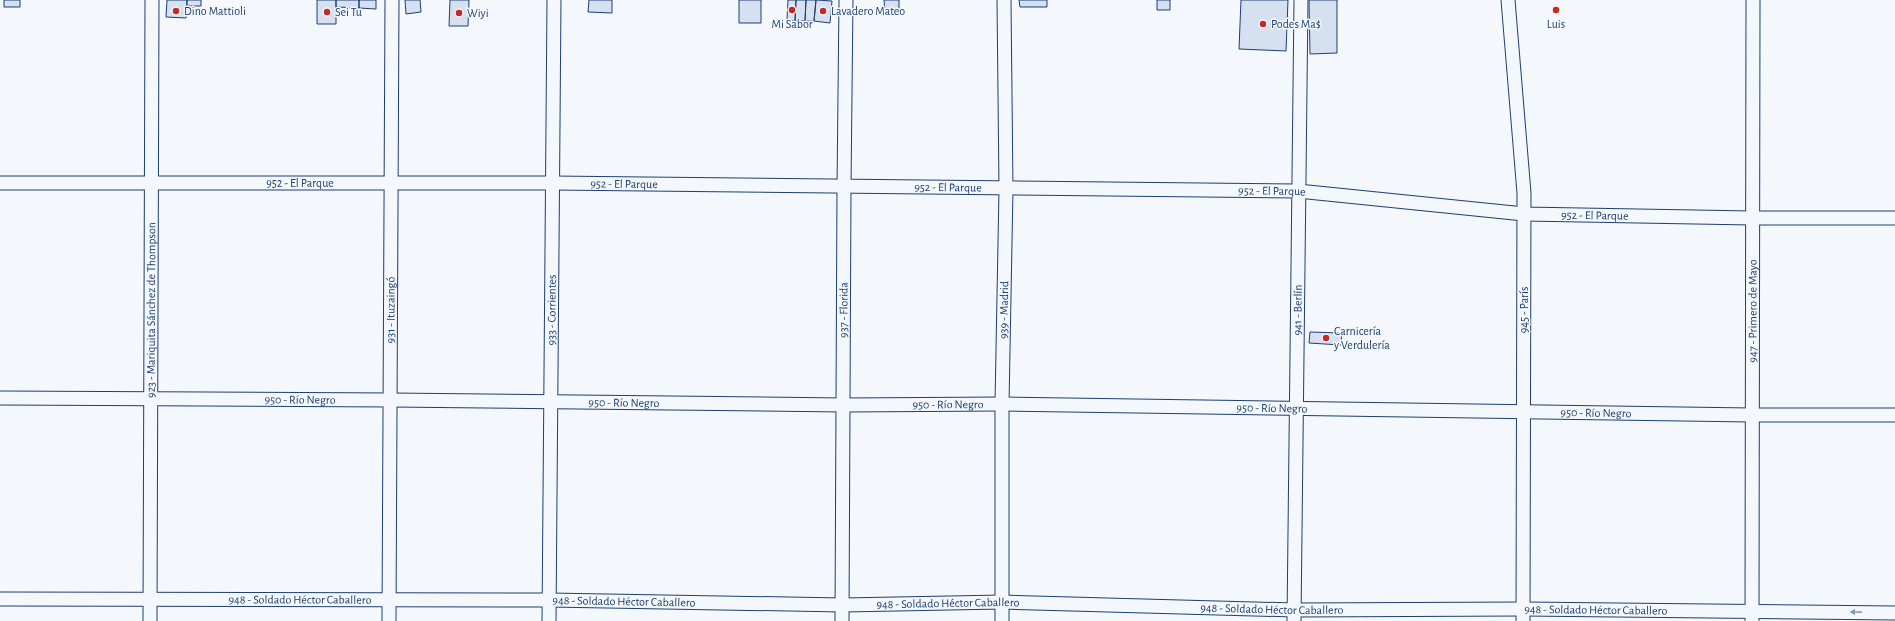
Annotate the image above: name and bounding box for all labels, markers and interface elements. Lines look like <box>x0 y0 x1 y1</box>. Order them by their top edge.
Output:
place label: Dino Mattioli <box>184 5 246 17</box>
marker: Mi Sabor <box>787 5 797 15</box>
place label: Lavadero Mateo <box>831 5 905 17</box>
marker: Luis <box>1551 5 1561 15</box>
marker: Dino Mattioli <box>171 6 181 16</box>
place label: Sei Tu <box>335 6 362 18</box>
marker: Lavadero Mateo <box>818 6 828 16</box>
marker: Sei Tu <box>322 7 332 17</box>
place label: Wiyi <box>467 7 489 20</box>
marker: Wiyi <box>454 8 464 18</box>
place label: Mi Sabor <box>771 18 813 30</box>
place label: Podes Ma$ <box>1271 18 1321 30</box>
place label: Luis <box>1547 18 1565 30</box>
marker: Podes Ma$ <box>1258 19 1268 29</box>
street label: 952 - El Parque <box>266 177 334 189</box>
street label: 952 - El Parque <box>590 177 658 190</box>
street label: 952 - El Parque <box>914 181 982 194</box>
street label: 952 - El Parque <box>1238 184 1306 198</box>
street label: 952 - El Parque <box>1561 209 1629 222</box>
street label: 923 - Mariquita Sánchez de Thompson <box>145 222 157 398</box>
street label: 947 - Primero de Mayo <box>1746 259 1760 363</box>
street label: 933 - Corrientes <box>545 274 558 346</box>
street label: 931 - Ituzaingó <box>384 276 397 343</box>
street label: 939 - Madrid <box>997 281 1010 339</box>
street label: 937 - Florida <box>837 282 850 338</box>
street label: 941 - Berlín <box>1291 284 1304 336</box>
street label: 945 - París <box>1518 287 1530 333</box>
place label: Carnicería y Verdulería <box>1333 325 1390 352</box>
marker: Carnicería y Verdulería <box>1321 333 1331 343</box>
street label: 950 - Río Negro <box>264 393 336 406</box>
street label: 950 - Río Negro <box>588 396 660 409</box>
street label: 950 - Río Negro <box>912 398 984 411</box>
street label: 950 - Río Negro <box>1236 401 1308 414</box>
street label: 950 - Río Negro <box>1560 406 1632 419</box>
street label: 948 - Soldado Héctor Caballero <box>228 593 372 606</box>
street label: 948 - Soldado Héctor Caballero <box>552 594 696 608</box>
street label: 948 - Soldado Héctor Caballero <box>876 596 1020 610</box>
street label: 948 - Soldado Héctor Caballero <box>1200 601 1344 616</box>
street label: 948 - Soldado Héctor Caballero <box>1524 603 1668 617</box>
one-way arrow <box>1849 609 1862 615</box>

